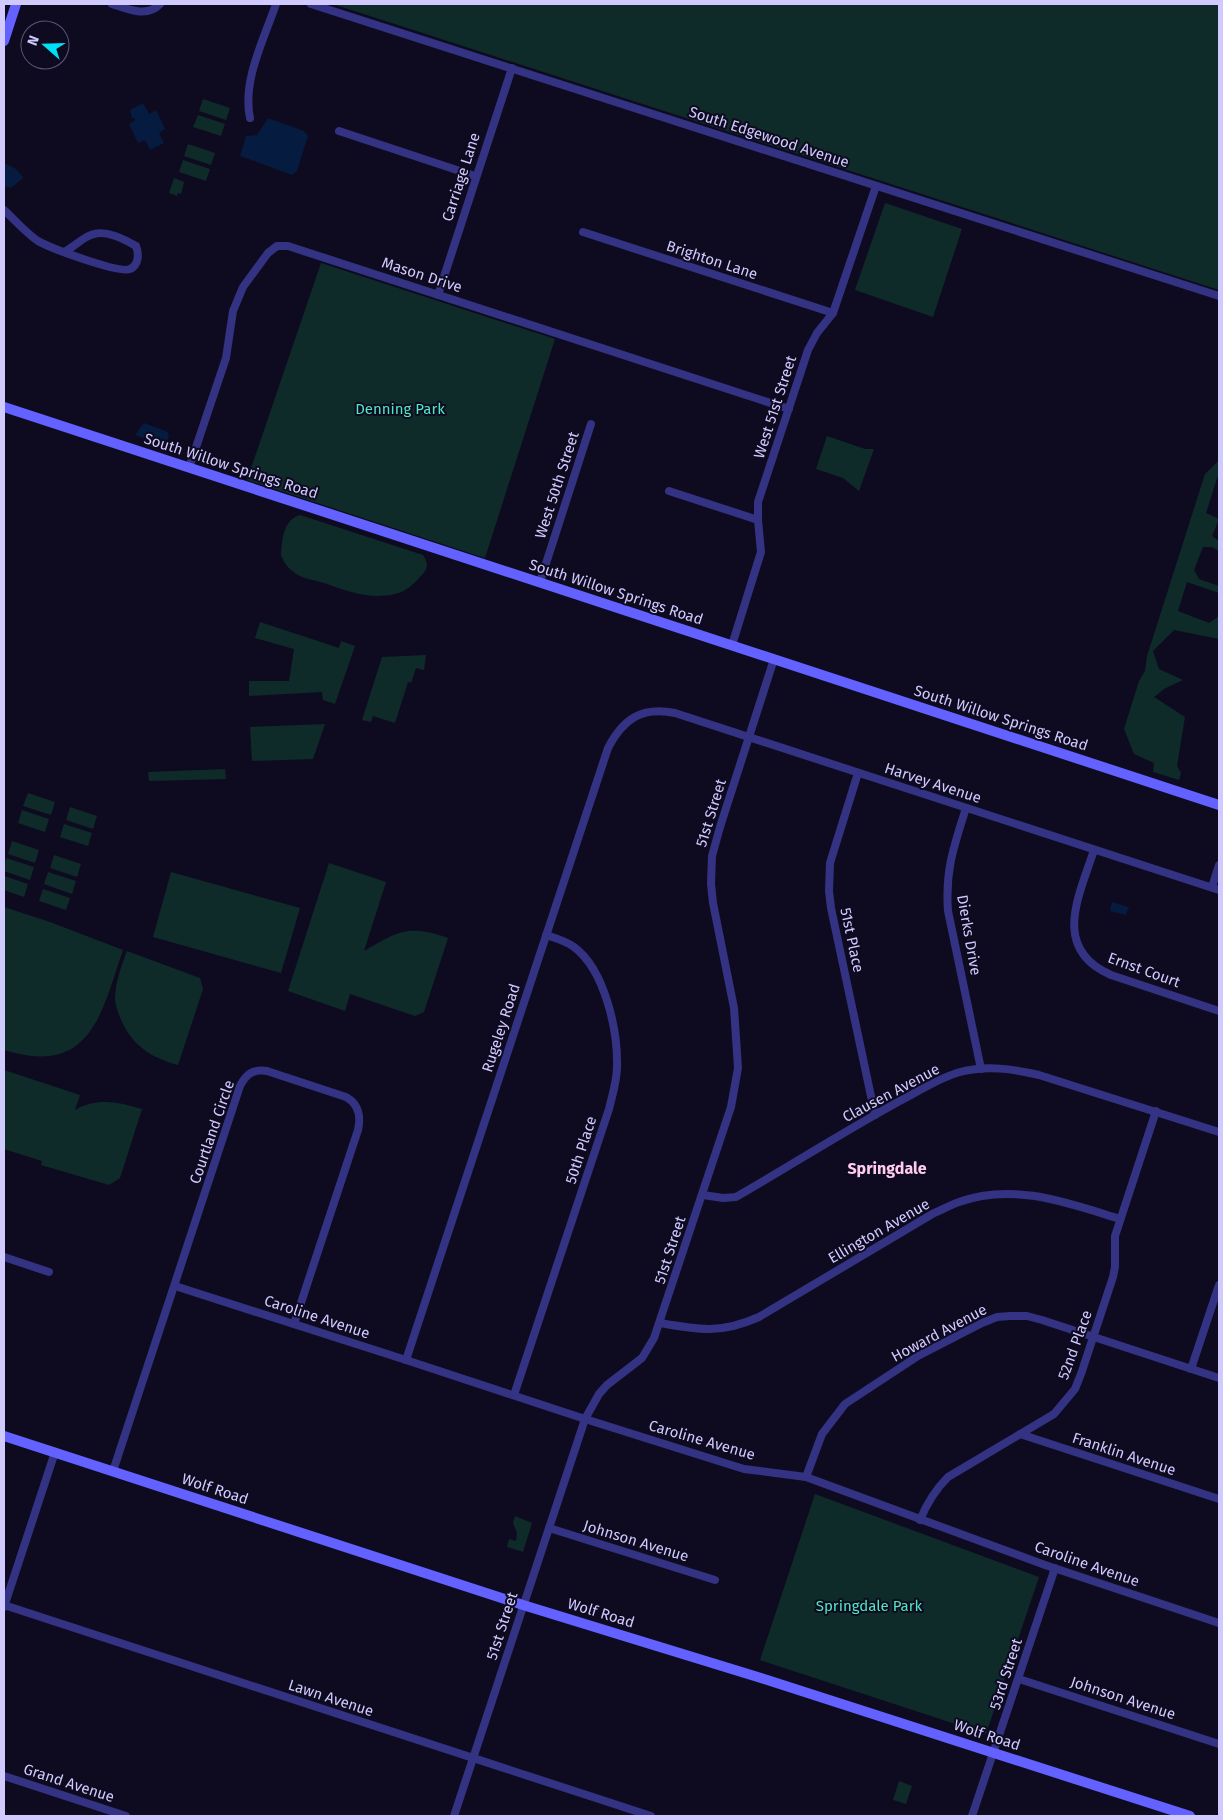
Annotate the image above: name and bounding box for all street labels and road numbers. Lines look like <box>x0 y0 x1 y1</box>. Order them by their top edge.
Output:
street label: South Edgewood Avenue <box>687 103 851 171</box>
street label: Carriage Lane <box>438 130 484 224</box>
street label: Brighton Lane <box>664 237 760 283</box>
street label: Mason Drive <box>380 254 464 296</box>
street label: West 51st Street <box>750 353 800 461</box>
street label: South Willow Springs Road <box>142 429 320 503</box>
street label: West 50th Street <box>531 429 583 541</box>
street label: South Willow Springs Road <box>527 555 705 629</box>
street label: South Willow Springs Road <box>912 681 1090 755</box>
street label: Harvey Avenue <box>882 759 984 807</box>
street label: 51st Street <box>692 776 730 849</box>
street label: Dierks Drive <box>953 893 985 977</box>
street label: 51st Place <box>836 906 868 974</box>
street label: Ernst Court <box>1105 949 1183 992</box>
street label: Rugeley Road <box>478 982 524 1074</box>
street label: Clausen Avenue <box>839 1060 943 1126</box>
street label: Courtland Circle <box>186 1078 238 1186</box>
street label: 50th Place <box>562 1114 600 1186</box>
street label: Ellington Avenue <box>825 1195 933 1267</box>
street label: 51st Street <box>651 1213 690 1286</box>
street label: Caroline Avenue <box>262 1291 372 1343</box>
street label: Howard Avenue <box>888 1300 990 1366</box>
street label: 52nd Place <box>1054 1308 1096 1382</box>
street label: Caroline Avenue <box>647 1416 757 1464</box>
street label: Franklin Avenue <box>1070 1429 1178 1479</box>
street label: Wolf Road <box>179 1470 251 1508</box>
street label: Johnson Avenue <box>581 1516 691 1566</box>
street label: Caroline Avenue <box>1032 1538 1142 1590</box>
street label: 51st Street <box>483 1589 522 1662</box>
street label: Wolf Road <box>565 1594 637 1632</box>
street label: 53rd Street <box>986 1636 1026 1712</box>
street label: Johnson Avenue <box>1068 1673 1178 1723</box>
street label: Lawn Avenue <box>286 1676 376 1720</box>
street label: Wolf Road <box>951 1716 1023 1754</box>
street label: Grand Avenue <box>21 1760 117 1806</box>

